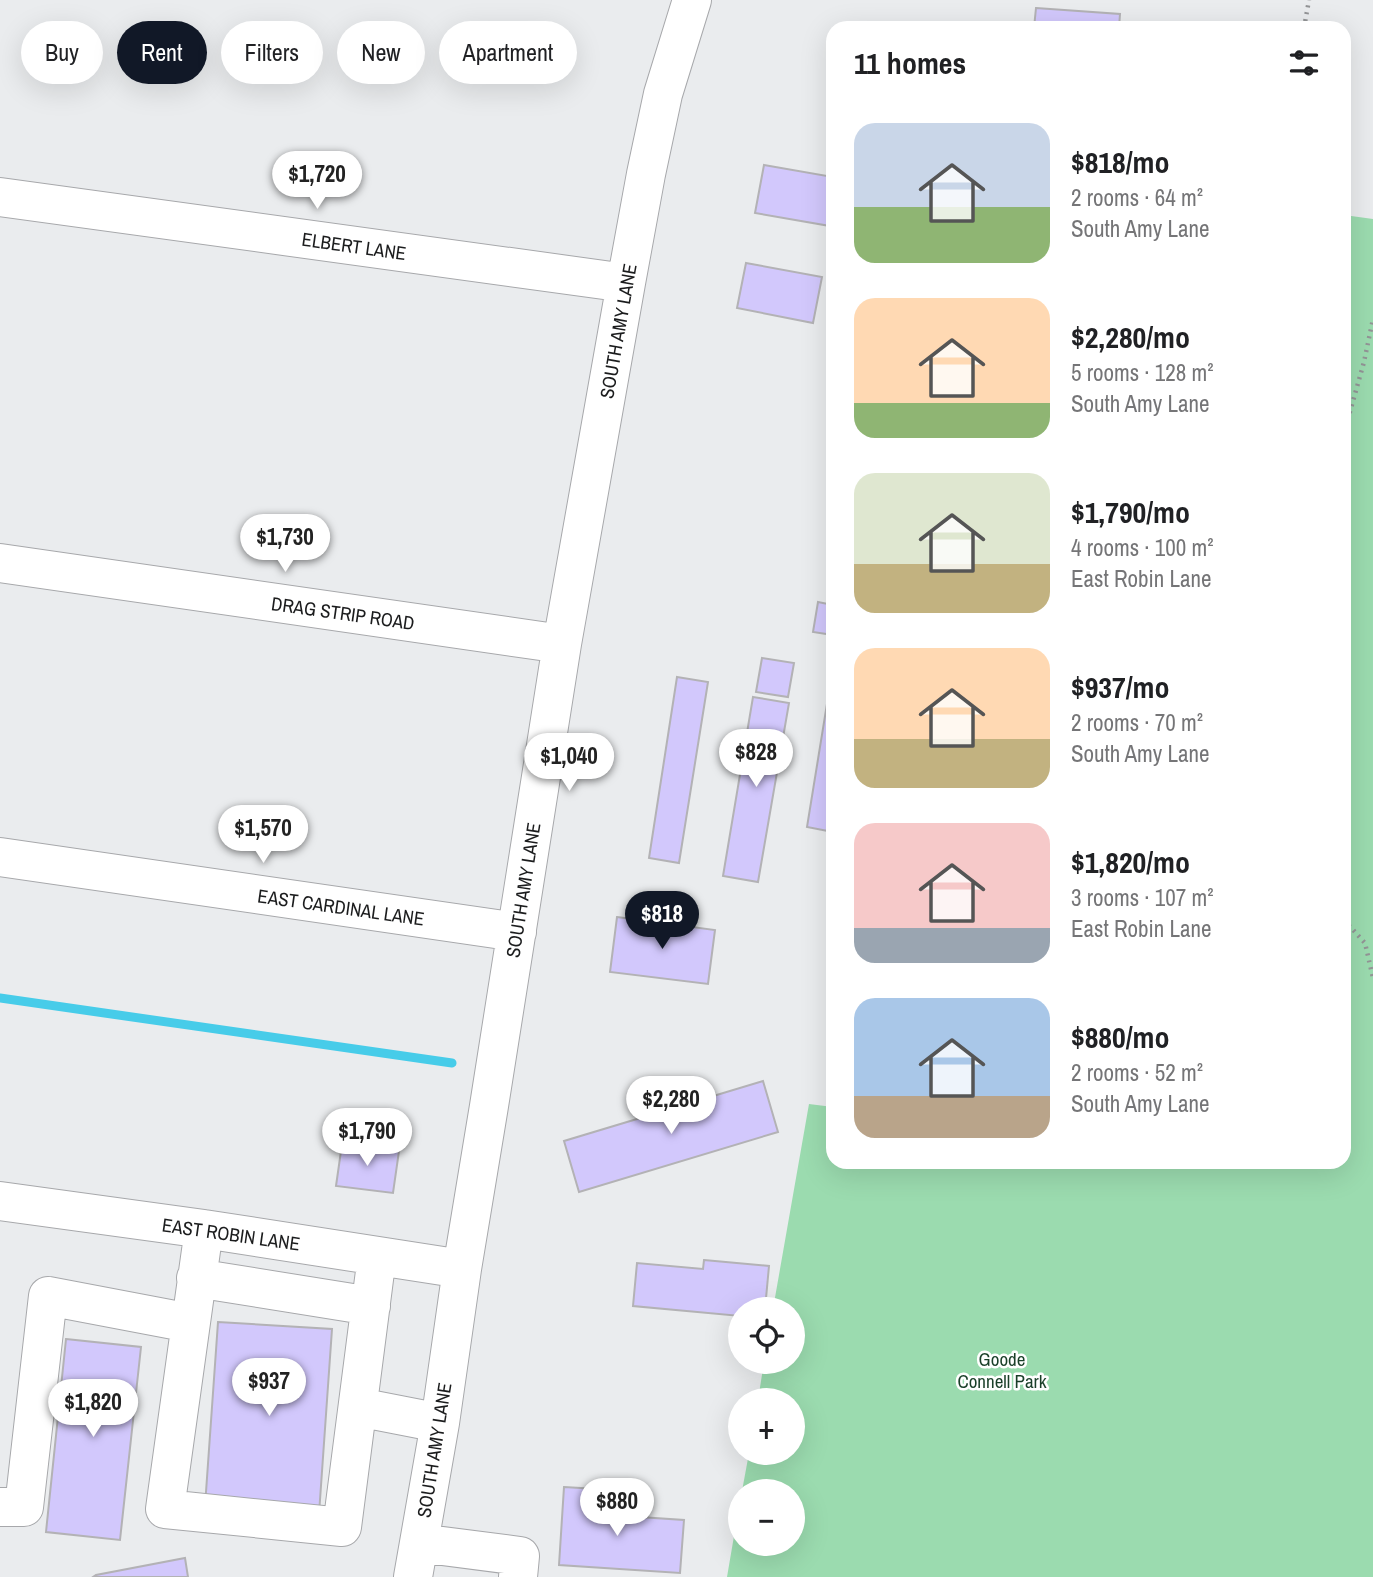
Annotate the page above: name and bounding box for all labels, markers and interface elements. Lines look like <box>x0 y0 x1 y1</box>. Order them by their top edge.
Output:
chip: Buy <box>21 21 103 84</box>
chip: Rent <box>117 21 207 84</box>
chip: Filters <box>221 21 323 84</box>
chip: New <box>337 21 425 84</box>
chip: Apartment <box>439 21 577 84</box>
text: 11 homes <box>854 43 966 83</box>
icon: filters <box>1285 44 1323 82</box>
text: $818/mo <box>1071 142 1169 182</box>
icon: home <box>910 151 994 235</box>
pin: $1,720 <box>260 152 374 211</box>
text: $1,720 <box>288 158 346 189</box>
text: 2 rooms · 64 m² <box>1071 182 1203 213</box>
text: South Amy Lane <box>1071 213 1209 244</box>
street label: ELBERT LANE <box>300 226 408 266</box>
street label: SOUTH AMY LANE <box>593 262 643 400</box>
text: $2,280/mo <box>1071 317 1190 357</box>
icon: home <box>910 326 994 410</box>
text: 5 rooms · 128 m² <box>1071 357 1214 388</box>
text: South Amy Lane <box>1071 388 1209 419</box>
text: $1,790/mo <box>1071 492 1190 532</box>
icon: home <box>910 501 994 585</box>
pin: $1,730 <box>228 514 342 574</box>
text: $1,730 <box>256 521 314 552</box>
text: 4 rooms · 100 m² <box>1071 532 1214 563</box>
text: East Robin Lane <box>1071 563 1212 594</box>
street label: DRAG STRIP ROAD <box>270 590 416 636</box>
text: $937/mo <box>1071 667 1169 707</box>
icon: home <box>910 676 994 760</box>
text: 2 rooms · 70 m² <box>1071 707 1203 738</box>
pin: $828 <box>715 730 797 789</box>
pin: $1,040 <box>512 734 626 793</box>
text: $828 <box>735 736 777 767</box>
text: South Amy Lane <box>1071 738 1209 769</box>
text: $1,040 <box>540 740 598 771</box>
pin: $1,570 <box>206 806 320 865</box>
text: $1,570 <box>234 812 292 843</box>
street label: SOUTH AMY LANE <box>499 821 547 959</box>
text: $1,820/mo <box>1071 842 1190 882</box>
icon: home <box>910 851 994 935</box>
street label: EAST CARDINAL LANE <box>256 882 426 932</box>
text: 3 rooms · 107 m² <box>1071 882 1214 913</box>
pin: $818 <box>621 892 703 951</box>
text: $818 <box>641 898 683 929</box>
text: East Robin Lane <box>1071 913 1212 944</box>
text: $880/mo <box>1071 1017 1169 1057</box>
icon: home <box>910 1026 994 1110</box>
text: 2 rooms · 52 m² <box>1071 1057 1203 1088</box>
pin: $2,280 <box>614 1076 728 1136</box>
text: $2,280 <box>642 1083 700 1114</box>
text: South Amy Lane <box>1071 1088 1209 1119</box>
pin: $1,790 <box>310 1108 424 1168</box>
text: $1,790 <box>338 1115 396 1146</box>
street label: EAST ROBIN LANE <box>160 1211 302 1257</box>
map controls <box>728 1297 805 1556</box>
button: locate <box>728 1297 805 1374</box>
park label: Goode Connell Park <box>957 1346 1047 1394</box>
pin: $937 <box>228 1358 310 1418</box>
text: $937 <box>248 1365 290 1396</box>
pin: $1,820 <box>36 1380 150 1439</box>
street label: SOUTH AMY LANE <box>410 1381 458 1519</box>
text: $1,820 <box>64 1386 122 1417</box>
button: + <box>728 1388 805 1465</box>
pin: $880 <box>576 1478 658 1538</box>
button: − <box>728 1479 805 1556</box>
text: $880 <box>596 1485 638 1516</box>

